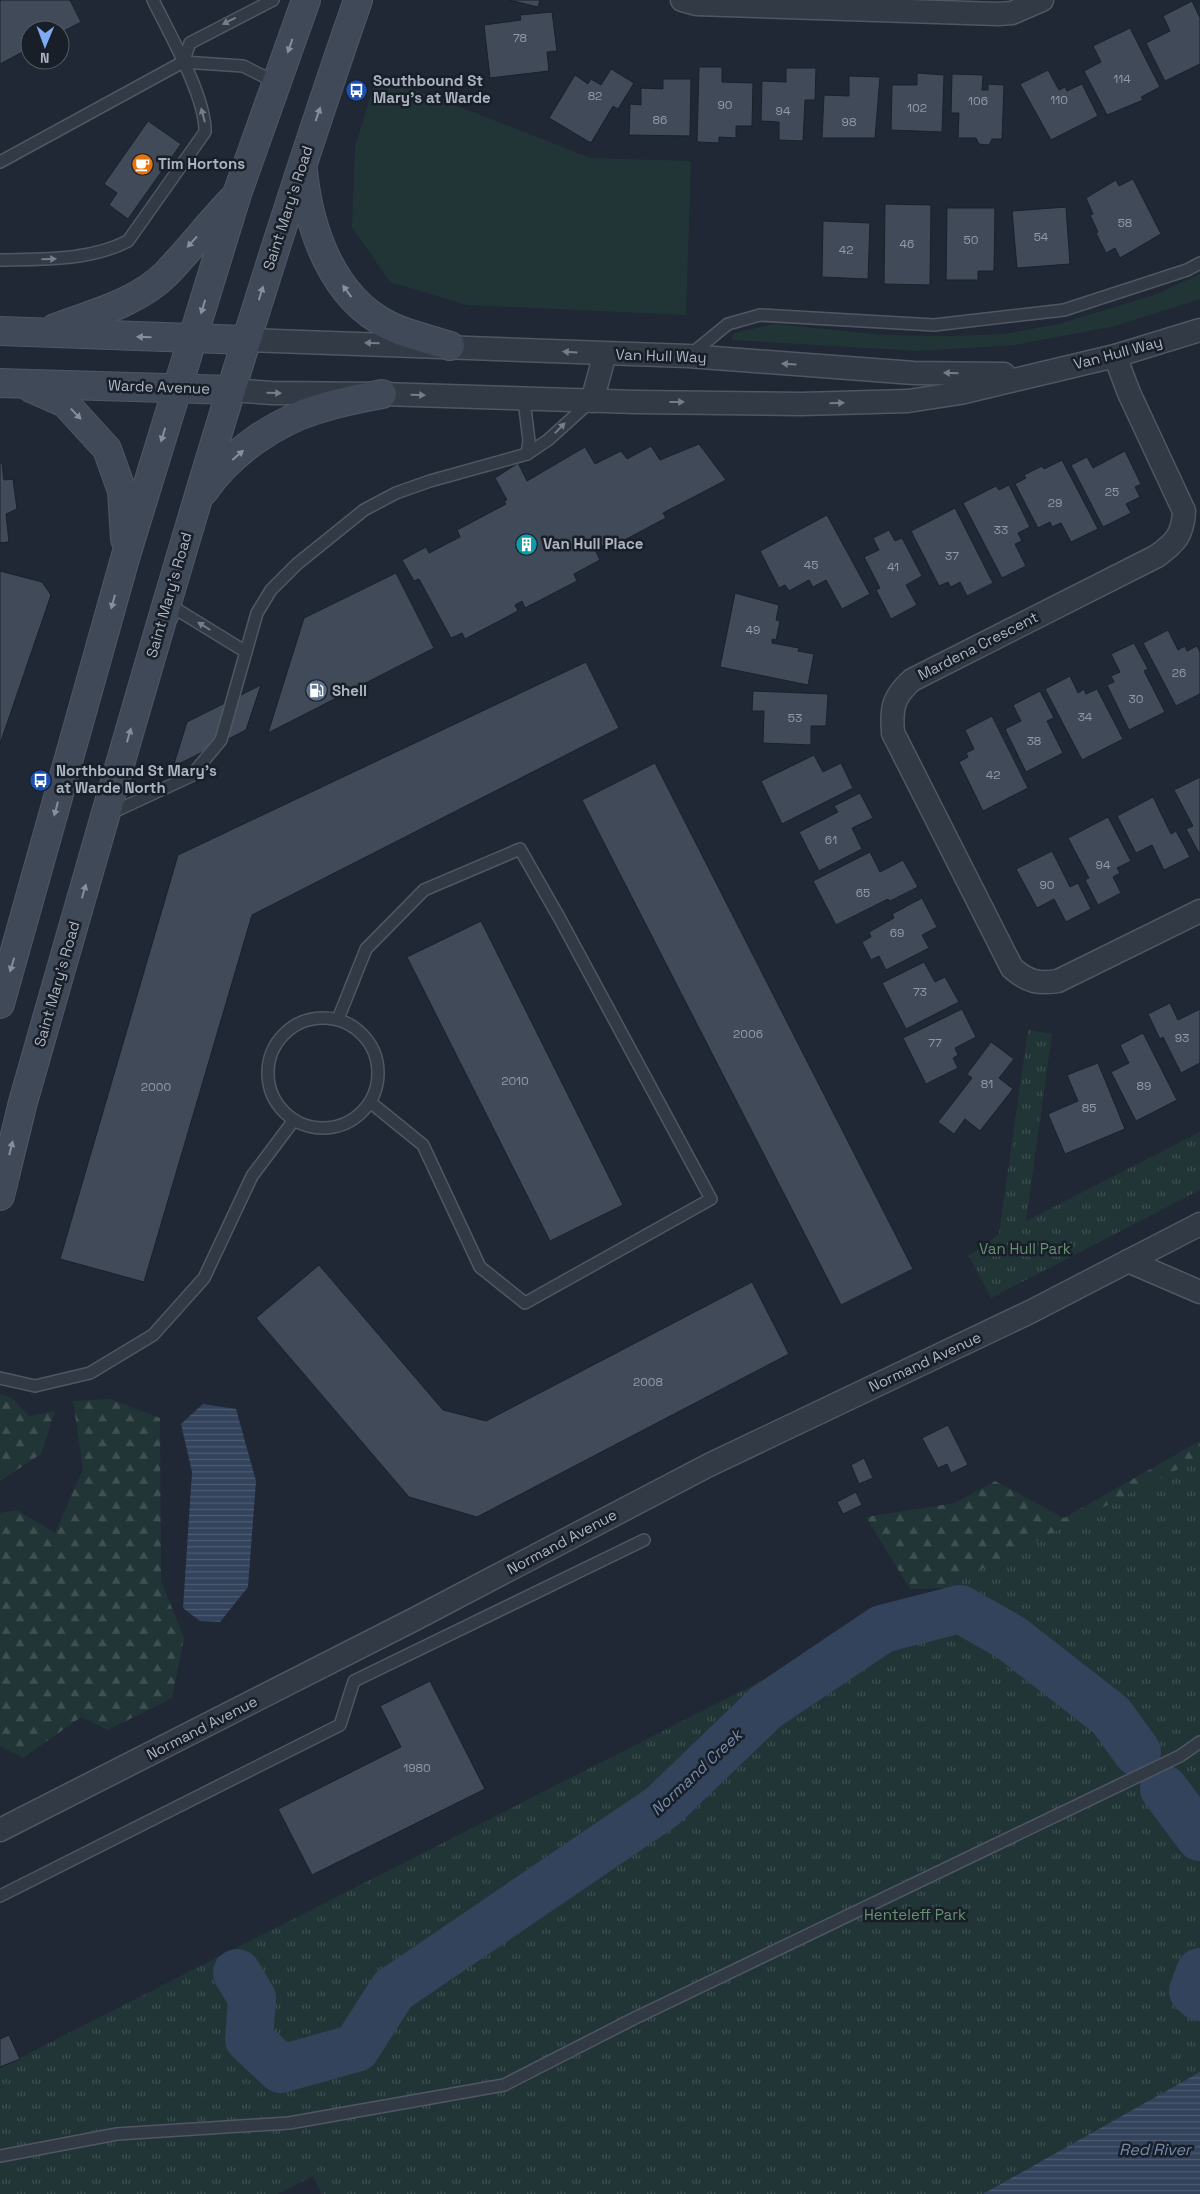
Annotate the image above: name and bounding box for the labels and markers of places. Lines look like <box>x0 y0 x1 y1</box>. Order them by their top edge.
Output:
place label: Southbound St Mary's at Warde <box>373 71 491 107</box>
bus stop icon: Southbound St Mary's at Warde <box>345 78 369 102</box>
cafe icon: Tim Hortons <box>130 152 154 176</box>
place label: Tim Hortons <box>158 154 245 173</box>
building icon: Van Hull Place <box>515 532 539 556</box>
place label: Van Hull Place <box>543 534 644 553</box>
fuel station icon: Shell <box>304 679 328 703</box>
place label: Shell <box>332 681 367 700</box>
place label: Northbound St Mary's at Warde North <box>56 761 217 797</box>
bus stop icon: Northbound St Mary's at Warde North <box>28 768 52 792</box>

